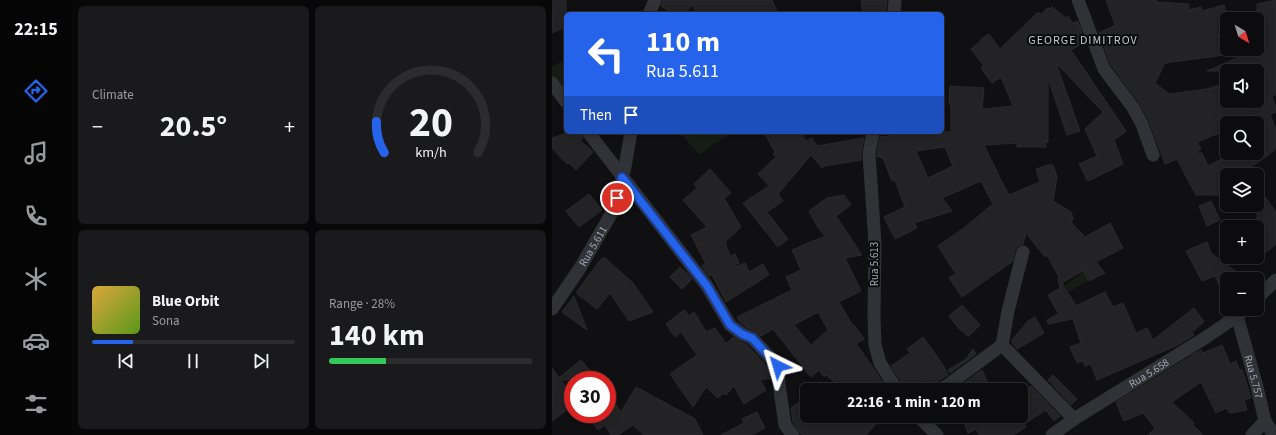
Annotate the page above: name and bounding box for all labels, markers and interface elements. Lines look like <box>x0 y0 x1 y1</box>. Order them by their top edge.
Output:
north arrow <box>1220 12 1264 56</box>
map controls <box>1220 12 1264 316</box>
text: 22:15 <box>14 17 58 42</box>
text: 110 m <box>646 22 720 62</box>
icon: left <box>580 28 632 80</box>
district label: GEORGE DIMITROV <box>1028 32 1138 49</box>
text: Rua 5.611 <box>646 59 719 84</box>
button: sound <box>1220 64 1264 108</box>
icon: directions <box>22 77 50 105</box>
text: Climate <box>92 86 134 104</box>
text: 20 <box>409 93 452 153</box>
icon: arrive <box>620 104 642 126</box>
text: 20.5° <box>160 105 227 148</box>
text: Then <box>580 105 612 126</box>
text: − <box>92 111 103 143</box>
text: + <box>284 111 295 143</box>
button: search <box>1220 116 1264 160</box>
icon: music <box>22 139 50 167</box>
text: km/h <box>415 141 446 162</box>
button: layers <box>1220 168 1264 212</box>
pin <box>600 181 634 215</box>
icon: arrive <box>606 187 628 209</box>
icon: phone <box>22 202 50 230</box>
button: + <box>1220 220 1264 264</box>
street label: Rua 5.611 <box>575 223 611 269</box>
street label: Rua 5.613 <box>867 242 882 286</box>
icon: climate <box>22 265 50 293</box>
button: − <box>1220 272 1264 316</box>
text: Blue Orbit <box>152 291 219 312</box>
text: Range · 28% <box>329 295 395 313</box>
text: Sona <box>152 312 180 330</box>
text: 140 km <box>329 314 425 357</box>
icon: car <box>22 327 50 355</box>
position arrow <box>757 345 799 387</box>
icon: previous <box>115 350 137 372</box>
icon: pause <box>182 350 204 372</box>
icon: next <box>250 350 272 372</box>
street label: Rua 5.757 <box>1240 353 1266 400</box>
street label: Rua 5.658 <box>1126 355 1172 391</box>
speed limit sign: 30 <box>564 371 616 423</box>
icon: filters <box>22 390 50 418</box>
text: 22:16 · 1 min · 120 m <box>847 392 981 413</box>

